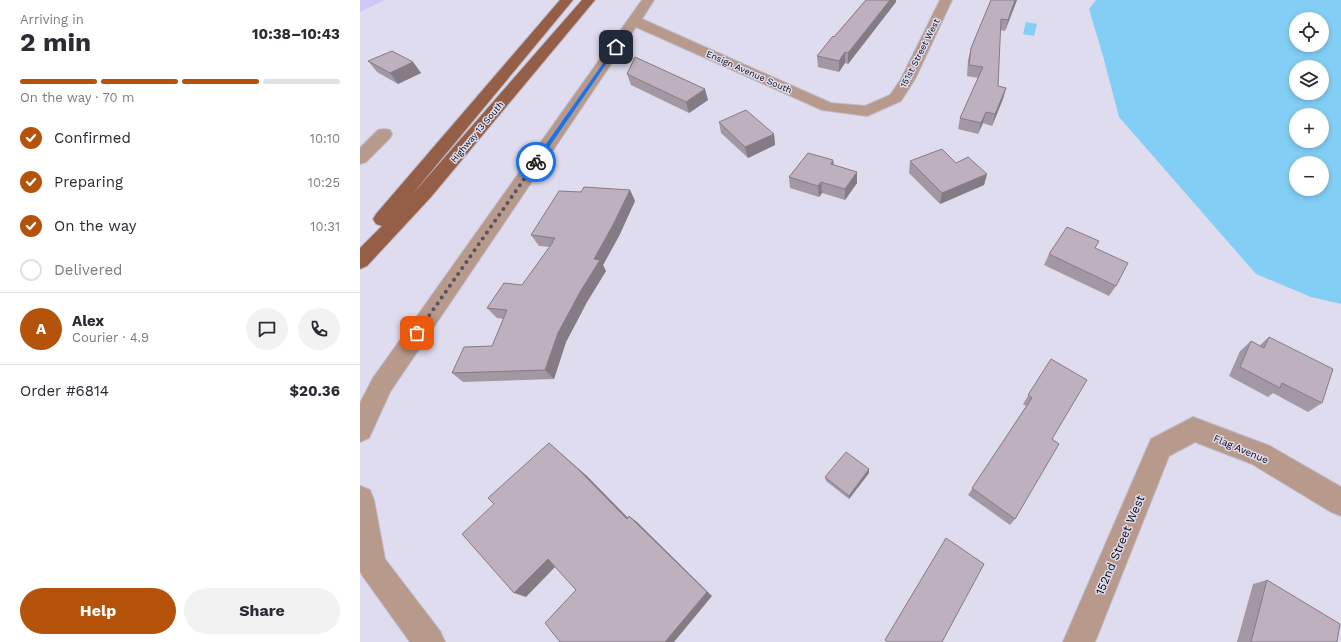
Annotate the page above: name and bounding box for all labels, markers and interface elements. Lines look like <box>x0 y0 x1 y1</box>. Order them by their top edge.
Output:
text: Arriving in <box>20 12 84 27</box>
map controls <box>1289 12 1329 196</box>
button: locate <box>1289 12 1329 52</box>
street label: 151st Street West <box>898 17 942 89</box>
text: 10:38–10:43 <box>252 25 340 43</box>
text: 2 min <box>20 27 91 57</box>
pin <box>599 30 633 64</box>
icon: home <box>605 36 627 58</box>
street label: Ensign Avenue South <box>705 49 793 95</box>
button: layers <box>1289 60 1329 100</box>
text: On the way · 70 m <box>20 90 134 105</box>
street label: Highway 13 South <box>449 99 505 165</box>
button: + <box>1289 108 1329 148</box>
icon: check <box>20 127 42 149</box>
text: Confirmed <box>54 129 131 147</box>
text: 10:10 <box>310 131 340 146</box>
courier <box>516 142 556 182</box>
icon: bike <box>525 151 547 173</box>
button: − <box>1289 156 1329 196</box>
icon: check <box>20 171 42 193</box>
text: Preparing <box>54 173 123 191</box>
text: 10:25 <box>308 175 340 190</box>
icon: check <box>20 215 42 237</box>
text: On the way <box>54 217 136 235</box>
text: 10:31 <box>310 219 340 234</box>
text: Delivered <box>54 261 122 279</box>
button: chat <box>246 308 288 350</box>
button: phone <box>298 308 340 350</box>
text: Alex <box>72 312 104 330</box>
pin <box>400 316 434 350</box>
text: A <box>36 320 46 338</box>
icon: bag <box>406 322 428 344</box>
text: Courier · 4.9 <box>72 330 149 345</box>
text: Order #6814 <box>20 382 109 400</box>
text: $20.36 <box>289 382 340 400</box>
street label: Flag Avenue <box>1212 433 1270 466</box>
street label: 152nd Street West <box>1093 493 1147 597</box>
button: Help <box>20 588 176 634</box>
button: Share <box>184 588 340 634</box>

